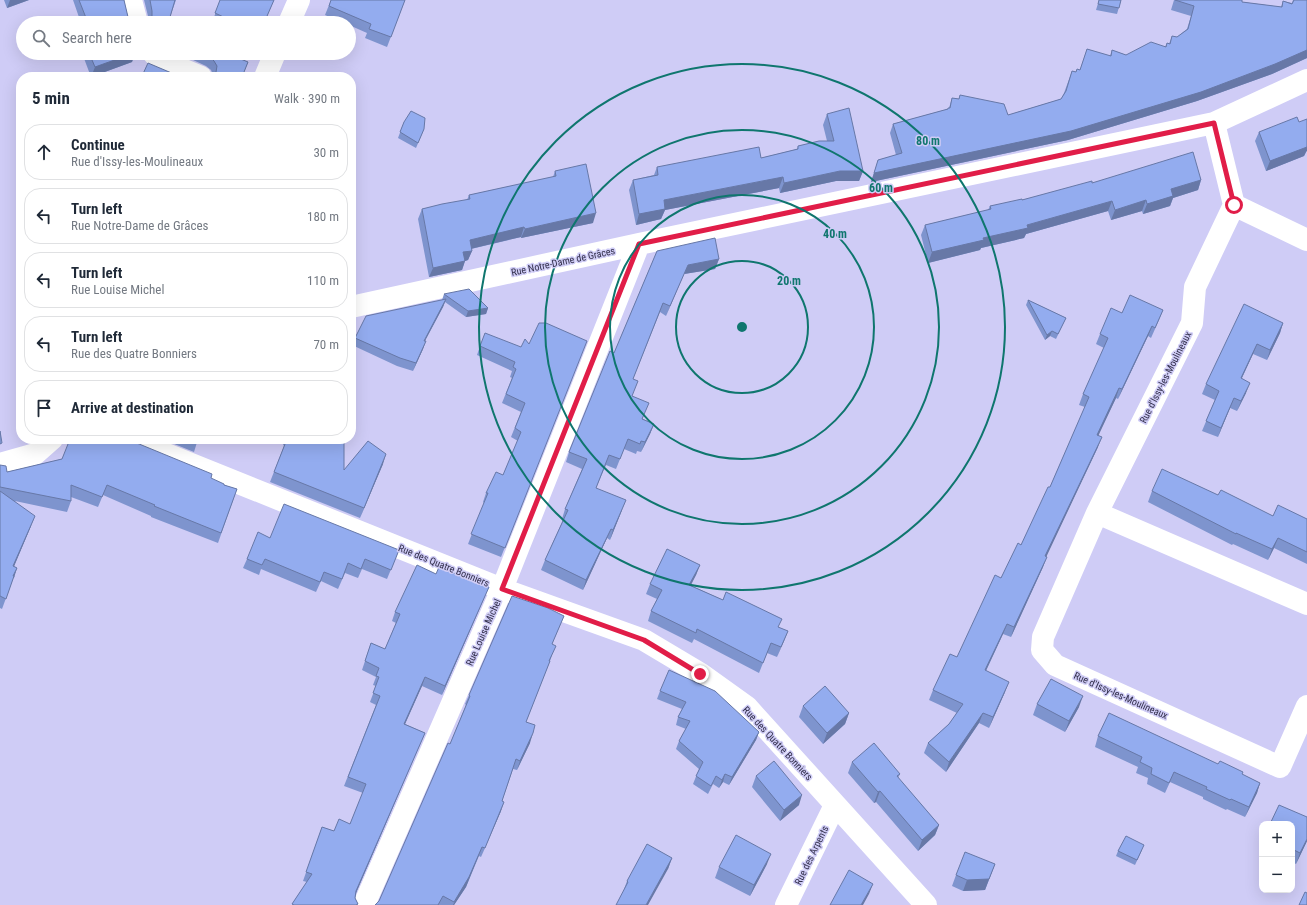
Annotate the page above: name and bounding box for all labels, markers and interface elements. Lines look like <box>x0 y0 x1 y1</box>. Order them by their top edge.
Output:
search box <box>16 16 356 60</box>
icon: search <box>30 27 52 49</box>
text: Search here <box>62 29 132 47</box>
text: 5 min <box>32 88 70 108</box>
text: Walk · 390 m <box>274 91 340 106</box>
text: 80 m <box>916 134 940 148</box>
text: Continue <box>71 136 125 154</box>
icon: ahead <box>33 141 55 163</box>
text: 30 m <box>313 145 339 160</box>
text: Rue d'Issy-les-Moulineaux <box>71 154 203 169</box>
text: 60 m <box>869 181 893 195</box>
route start <box>1225 196 1243 214</box>
text: Turn left <box>71 200 122 218</box>
icon: left <box>33 205 55 227</box>
text: 180 m <box>307 209 339 224</box>
text: Rue Notre-Dame de Grâces <box>71 218 209 233</box>
text: 40 m <box>823 227 847 241</box>
street label: Rue Notre-Dame de Grâces <box>510 245 616 278</box>
text: Turn left <box>71 264 122 282</box>
icon: left <box>33 269 55 291</box>
text: 110 m <box>307 273 339 288</box>
text: 20 m <box>777 274 801 288</box>
text: Rue Louise Michel <box>71 282 164 297</box>
centre of rings <box>735 320 749 334</box>
text: Turn left <box>71 328 122 346</box>
street label: Rue d'Issy-les-Moulineaux <box>1137 329 1194 425</box>
icon: left <box>33 333 55 355</box>
text: 70 m <box>313 337 339 352</box>
text: Rue des Quatre Bonniers <box>71 346 197 361</box>
icon: arrive <box>33 397 55 419</box>
text: Arrive at destination <box>71 399 194 417</box>
street label: Rue des Quatre Bonniers <box>397 542 491 589</box>
street label: Rue Louise Michel <box>464 597 503 667</box>
route end <box>691 665 709 683</box>
street label: Rue d'Issy-les-Moulineaux <box>1072 670 1170 721</box>
street label: Rue des Quatre Bonniers <box>741 704 815 783</box>
map controls <box>1259 821 1295 893</box>
button: + <box>1259 821 1295 857</box>
street label: Rue des Arpents <box>792 823 831 887</box>
button: − <box>1259 857 1295 893</box>

